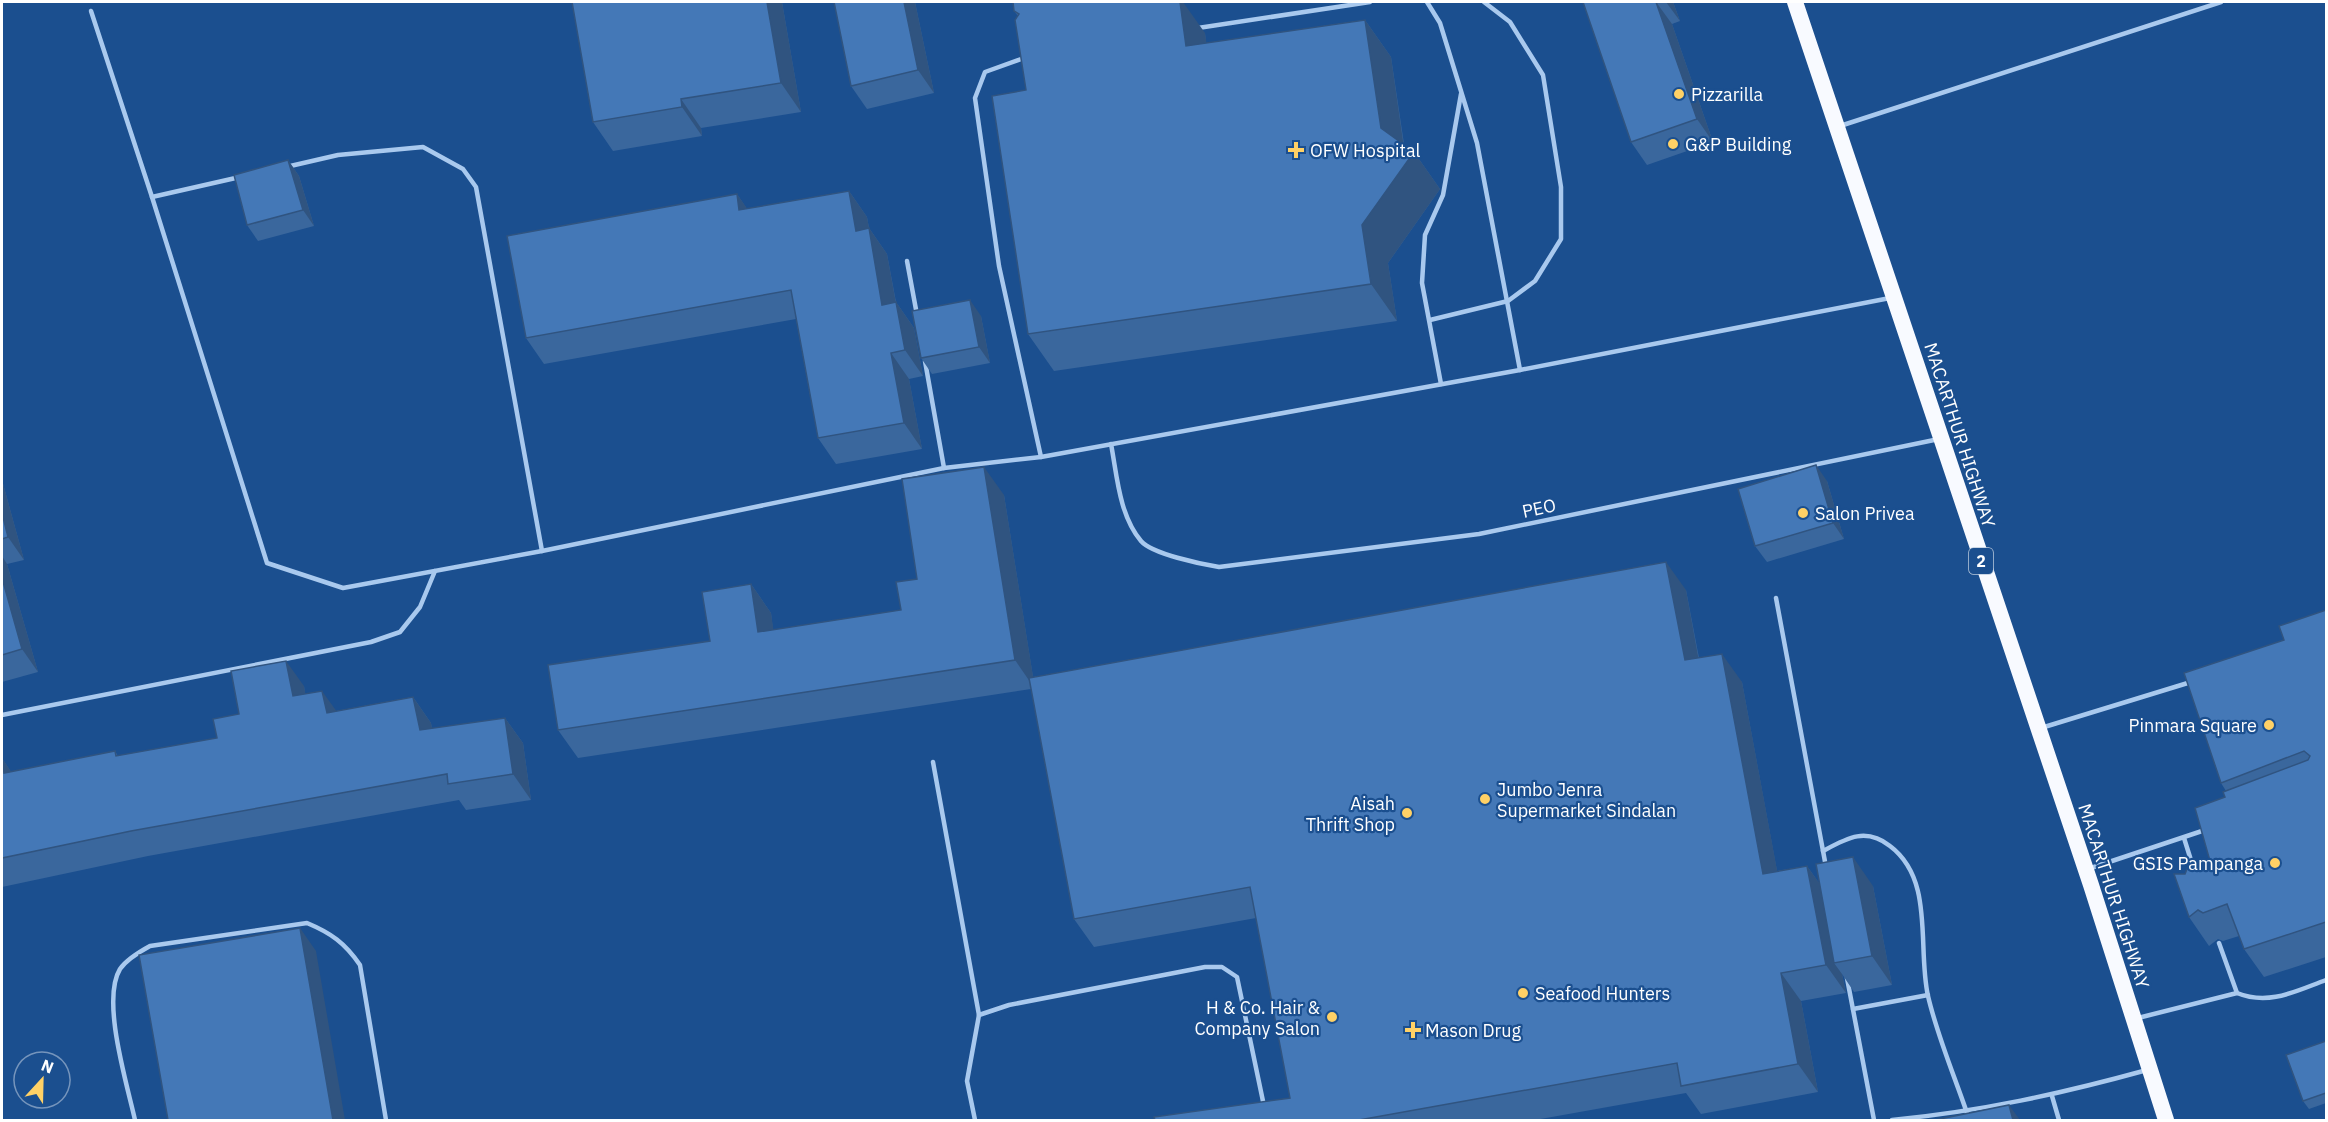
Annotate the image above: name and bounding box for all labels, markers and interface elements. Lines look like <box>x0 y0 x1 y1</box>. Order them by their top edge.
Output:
place label: Pizzarilla <box>1691 83 1764 106</box>
marker: Pizzarilla <box>1672 87 1686 101</box>
place label: G&P Building <box>1685 133 1792 156</box>
marker: G&P Building <box>1666 137 1680 151</box>
place label: OFW Hospital <box>1310 139 1421 162</box>
marker: OFW Hospital <box>1287 141 1305 159</box>
street label: MACARTHUR HIGHWAY <box>1919 340 2001 531</box>
street label: PEO <box>1520 493 1558 523</box>
place label: Salon Privea <box>1815 502 1915 525</box>
marker: Salon Privea <box>1796 506 1810 520</box>
road number: 2 <box>1969 548 1993 574</box>
place label: Pinmara Square <box>2129 714 2257 737</box>
marker: Pinmara Square <box>2262 718 2276 732</box>
place label: Jumbo Jenra Supermarket Sindalan <box>1497 778 1676 822</box>
place label: Aisah Thrift Shop <box>1306 792 1395 836</box>
marker: Jumbo Jenra Supermarket Sindalan <box>1478 792 1492 806</box>
street label: MACARTHUR HIGHWAY <box>2073 801 2155 992</box>
marker: Aisah Thrift Shop <box>1400 806 1414 820</box>
place label: GSIS Pampanga <box>2133 852 2263 875</box>
marker: GSIS Pampanga <box>2268 856 2282 870</box>
place label: Seafood Hunters <box>1535 982 1670 1005</box>
marker: Seafood Hunters <box>1516 986 1530 1000</box>
place label: H & Co. Hair & Company Salon <box>1194 996 1320 1040</box>
marker: H & Co. Hair & Company Salon <box>1325 1010 1339 1024</box>
place label: Mason Drug <box>1425 1019 1521 1042</box>
marker: Mason Drug <box>1406 1023 1420 1037</box>
north arrow <box>12 1050 72 1110</box>
text: N <box>38 1055 57 1078</box>

